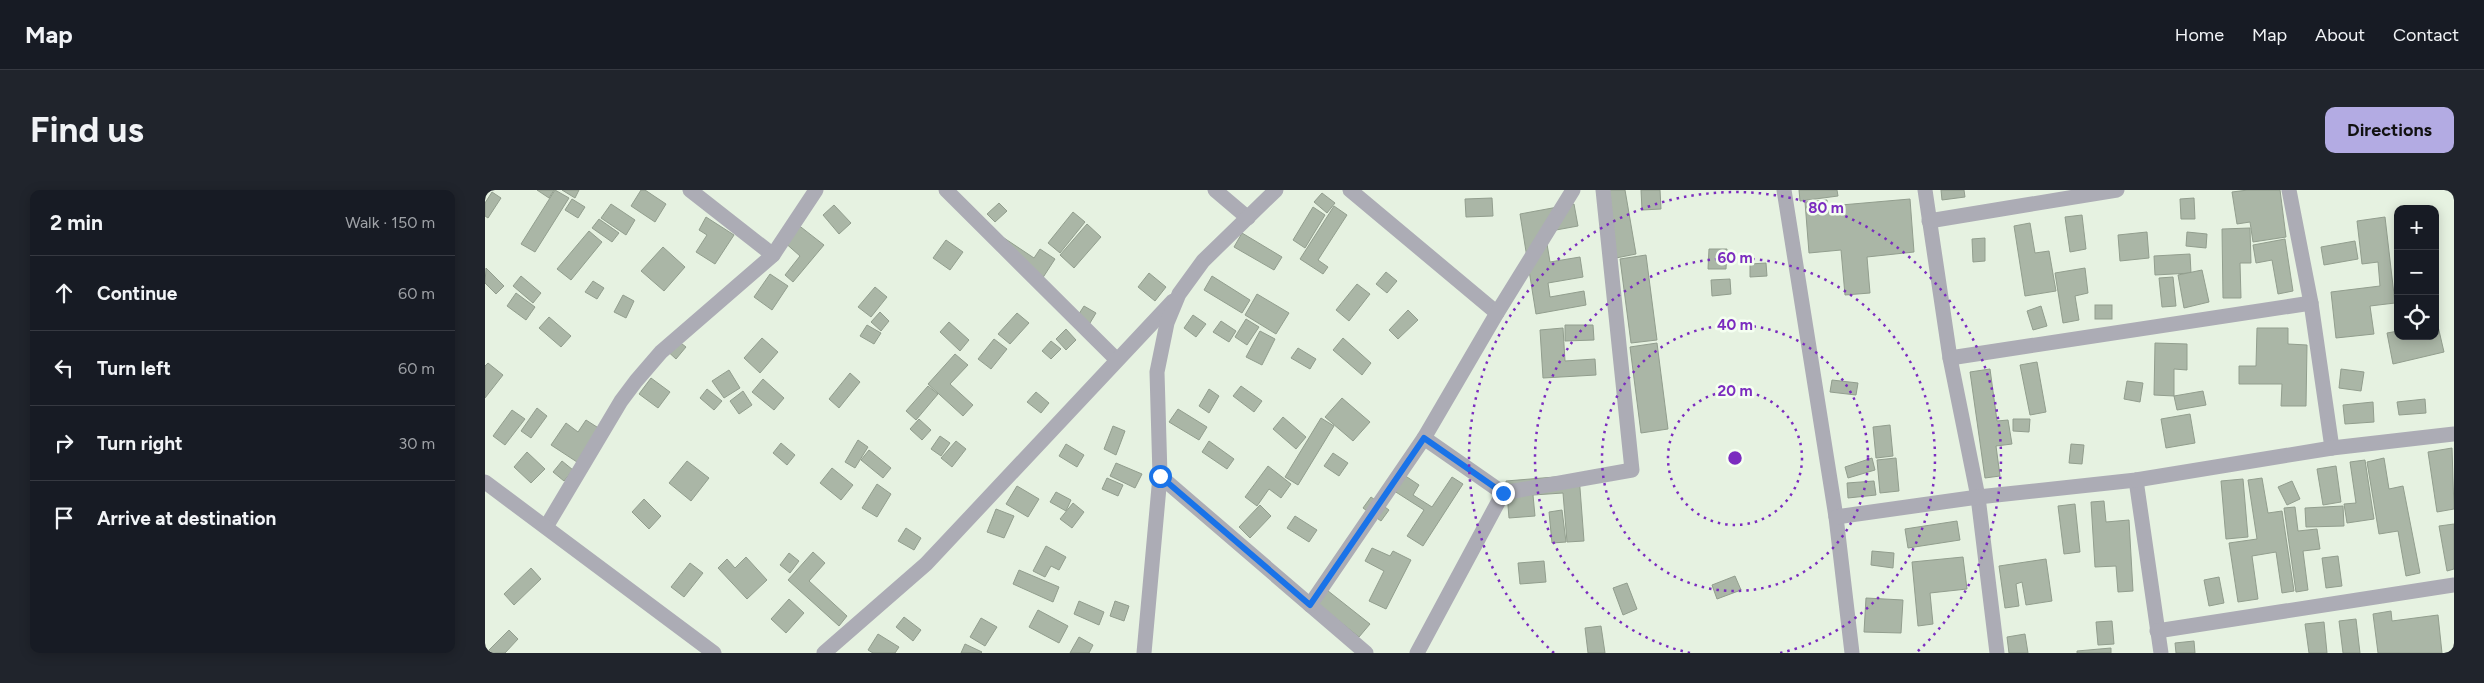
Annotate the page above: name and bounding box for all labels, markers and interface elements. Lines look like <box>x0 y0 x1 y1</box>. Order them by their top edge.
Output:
text: Map <box>25 20 73 49</box>
text: Home <box>2175 24 2224 46</box>
text: Map <box>2252 24 2287 46</box>
text: About <box>2315 24 2365 46</box>
text: Contact <box>2393 24 2459 46</box>
button: Directions <box>2325 107 2454 153</box>
text: Find us <box>30 109 144 151</box>
text: 80 m <box>1808 199 1844 217</box>
map controls <box>2394 205 2439 340</box>
button: + <box>2394 205 2439 250</box>
text: 2 min <box>50 210 103 235</box>
text: Walk · 150 m <box>345 213 435 232</box>
text: 60 m <box>1717 249 1753 267</box>
button: − <box>2394 250 2439 295</box>
icon: ahead <box>50 279 78 307</box>
text: Continue <box>97 282 177 305</box>
text: 60 m <box>398 284 435 303</box>
button: locate <box>2394 295 2439 340</box>
text: 40 m <box>1717 316 1753 334</box>
icon: left <box>50 354 78 382</box>
text: Turn left <box>97 357 171 380</box>
text: 60 m <box>398 359 435 378</box>
text: 20 m <box>1717 382 1753 400</box>
icon: right <box>50 429 78 457</box>
text: Turn right <box>97 432 183 455</box>
text: 30 m <box>398 434 435 453</box>
centre of rings <box>1726 449 1744 467</box>
route start <box>1149 465 1172 488</box>
route end <box>1492 482 1515 505</box>
icon: arrive <box>50 504 78 532</box>
text: Arrive at destination <box>97 507 276 530</box>

